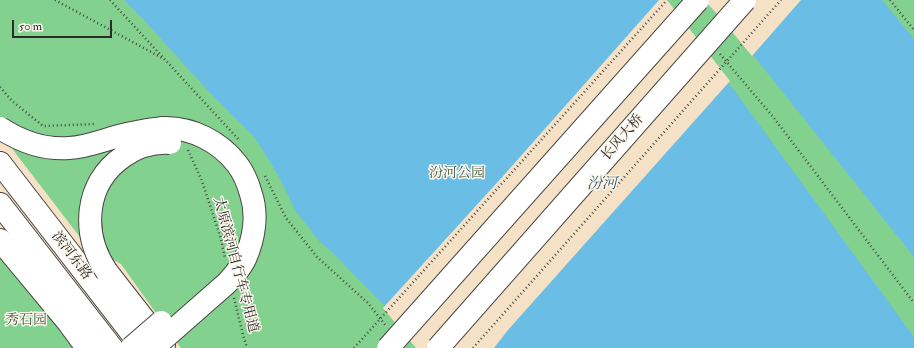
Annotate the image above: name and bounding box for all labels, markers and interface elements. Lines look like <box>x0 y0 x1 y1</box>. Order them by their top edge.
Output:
scale bar <box>14 12 114 38</box>
text: 50 m <box>19 19 42 34</box>
street label: 长风大桥 <box>598 111 648 165</box>
park label: 汾河公园 <box>429 166 485 182</box>
water label: 汾河 <box>587 176 617 194</box>
street label: 太原滨河自行车专用道 <box>209 195 261 335</box>
street label: 滨河东路 <box>47 229 95 283</box>
park label: 秀石园 <box>5 313 47 329</box>

